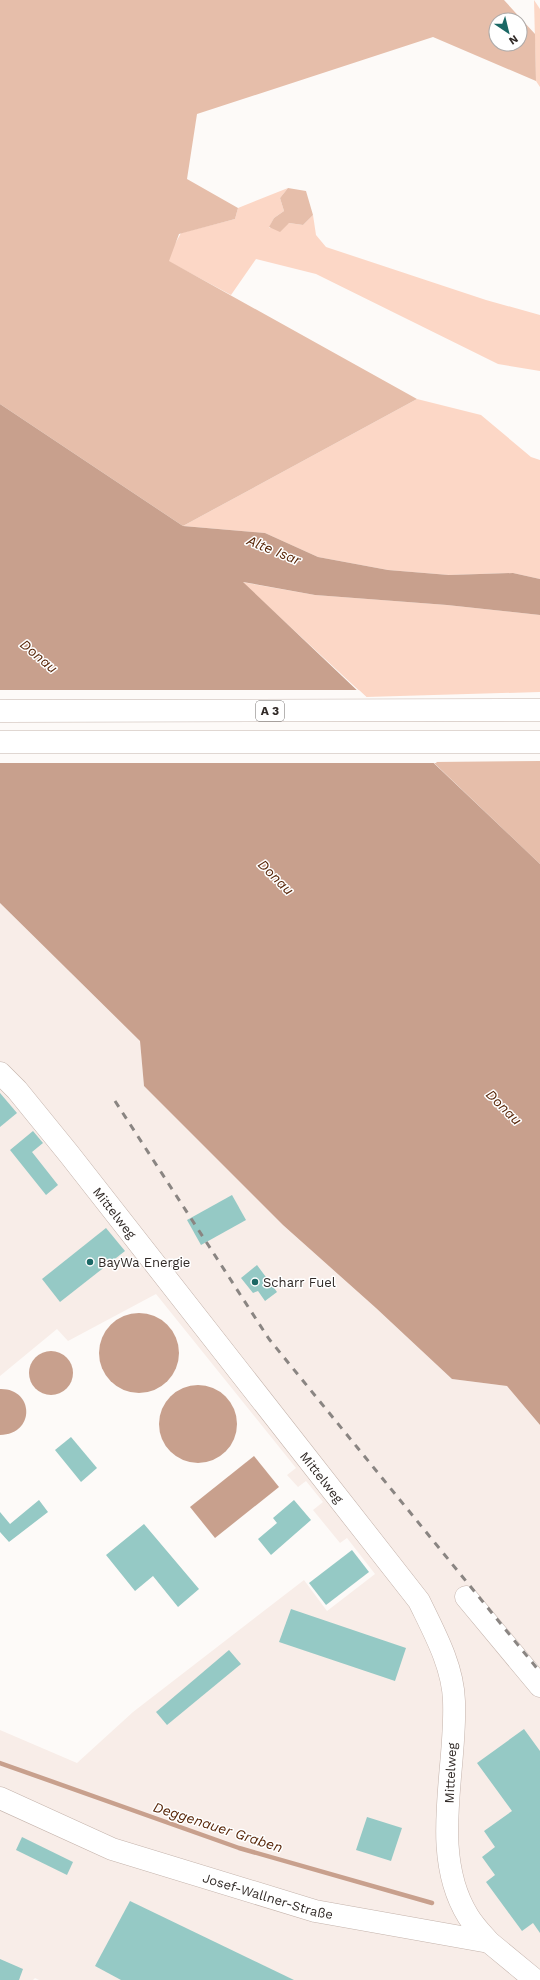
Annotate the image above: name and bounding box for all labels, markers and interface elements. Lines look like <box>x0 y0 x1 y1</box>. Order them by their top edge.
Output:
north arrow <box>488 12 528 52</box>
text: N <box>506 32 521 47</box>
water label: Alte Isar <box>244 532 304 568</box>
water label: Donau <box>17 636 61 676</box>
road number: A 3 <box>256 701 284 721</box>
water label: Donau <box>255 856 297 898</box>
water label: Donau <box>483 1086 525 1128</box>
street label: Mittelweg <box>90 1184 139 1242</box>
place label: BayWa Energie <box>98 1255 190 1270</box>
marker: BayWa Energie <box>85 1257 95 1267</box>
place label: Scharr Fuel <box>263 1275 336 1290</box>
marker: Scharr Fuel <box>250 1277 260 1287</box>
street label: Mittelweg <box>297 1449 346 1506</box>
street label: Mittelweg <box>441 1742 460 1804</box>
water label: Deggenauer Graben <box>151 1799 285 1855</box>
street label: Josef-Wallner-Straße <box>201 1870 334 1922</box>

